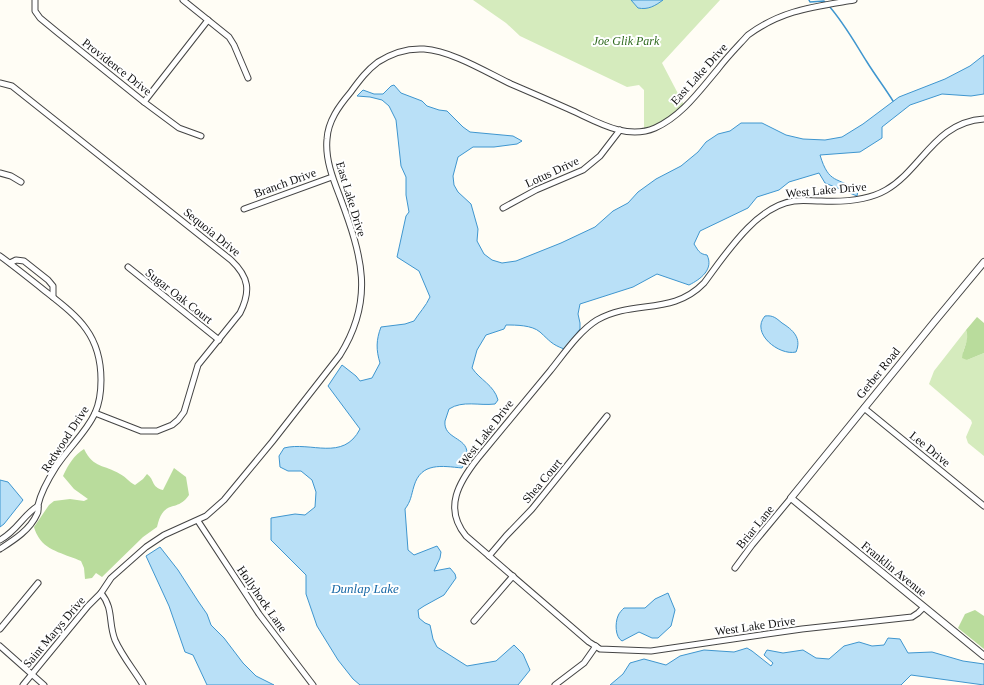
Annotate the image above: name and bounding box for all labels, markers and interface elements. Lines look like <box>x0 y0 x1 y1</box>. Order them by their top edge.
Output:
park label: Joe Glik Park <box>593 34 660 48</box>
street label: Providence Drive <box>79 36 155 98</box>
street label: East Lake Drive <box>668 40 730 108</box>
street label: Lotus Drive <box>523 153 581 191</box>
street label: East Lake Drive <box>333 160 369 238</box>
street label: Branch Drive <box>252 165 318 201</box>
street label: West Lake Drive <box>785 179 867 201</box>
street label: Sequoia Drive <box>181 205 243 259</box>
street label: Sugar Oak Court <box>143 265 216 327</box>
street label: Gerber Road <box>853 345 903 401</box>
street label: West Lake Drive <box>456 397 516 469</box>
street label: Redwood Drive <box>38 403 92 475</box>
street label: Lee Drive <box>907 428 953 470</box>
street label: Shea Court <box>519 455 565 506</box>
street label: Briar Lane <box>733 503 777 551</box>
street label: Franklin Avenue <box>859 539 929 599</box>
street label: Hollyhock Lane <box>234 563 290 635</box>
water label: Dunlap Lake <box>330 581 399 596</box>
street label: Saint Marys Drive <box>20 594 88 670</box>
street label: West Lake Drive <box>714 613 796 639</box>

